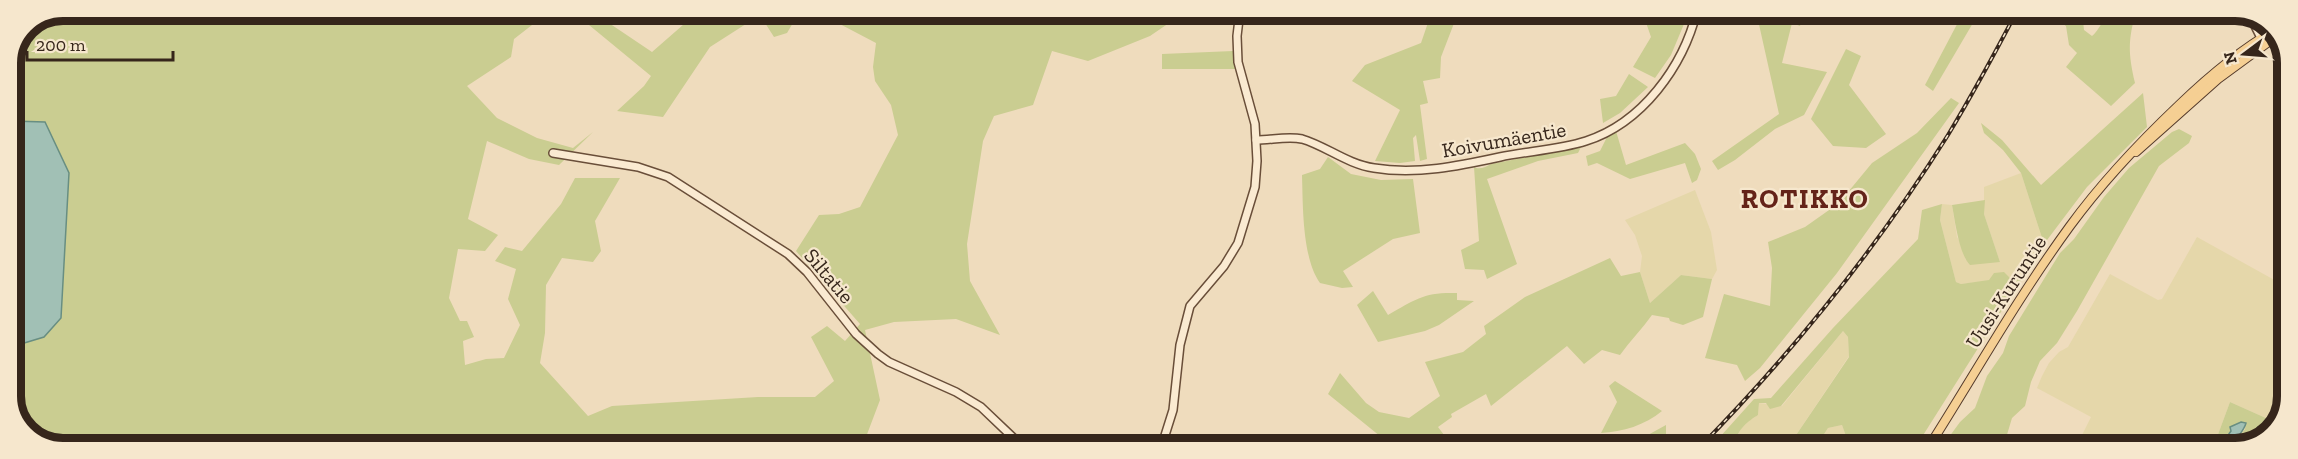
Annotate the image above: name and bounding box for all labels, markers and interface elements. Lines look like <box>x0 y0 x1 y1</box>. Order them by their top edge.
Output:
scale bar <box>27 24 172 62</box>
north arrow <box>2214 24 2274 84</box>
text: 200 m <box>36 34 86 56</box>
text: N <box>2219 50 2241 66</box>
street label: Koivumäentie <box>1440 116 1568 163</box>
district label: ROTIKKO <box>1741 183 1869 215</box>
street label: Uusi-Kuruntie <box>1960 231 2051 353</box>
street label: Siltatie <box>799 243 860 308</box>

